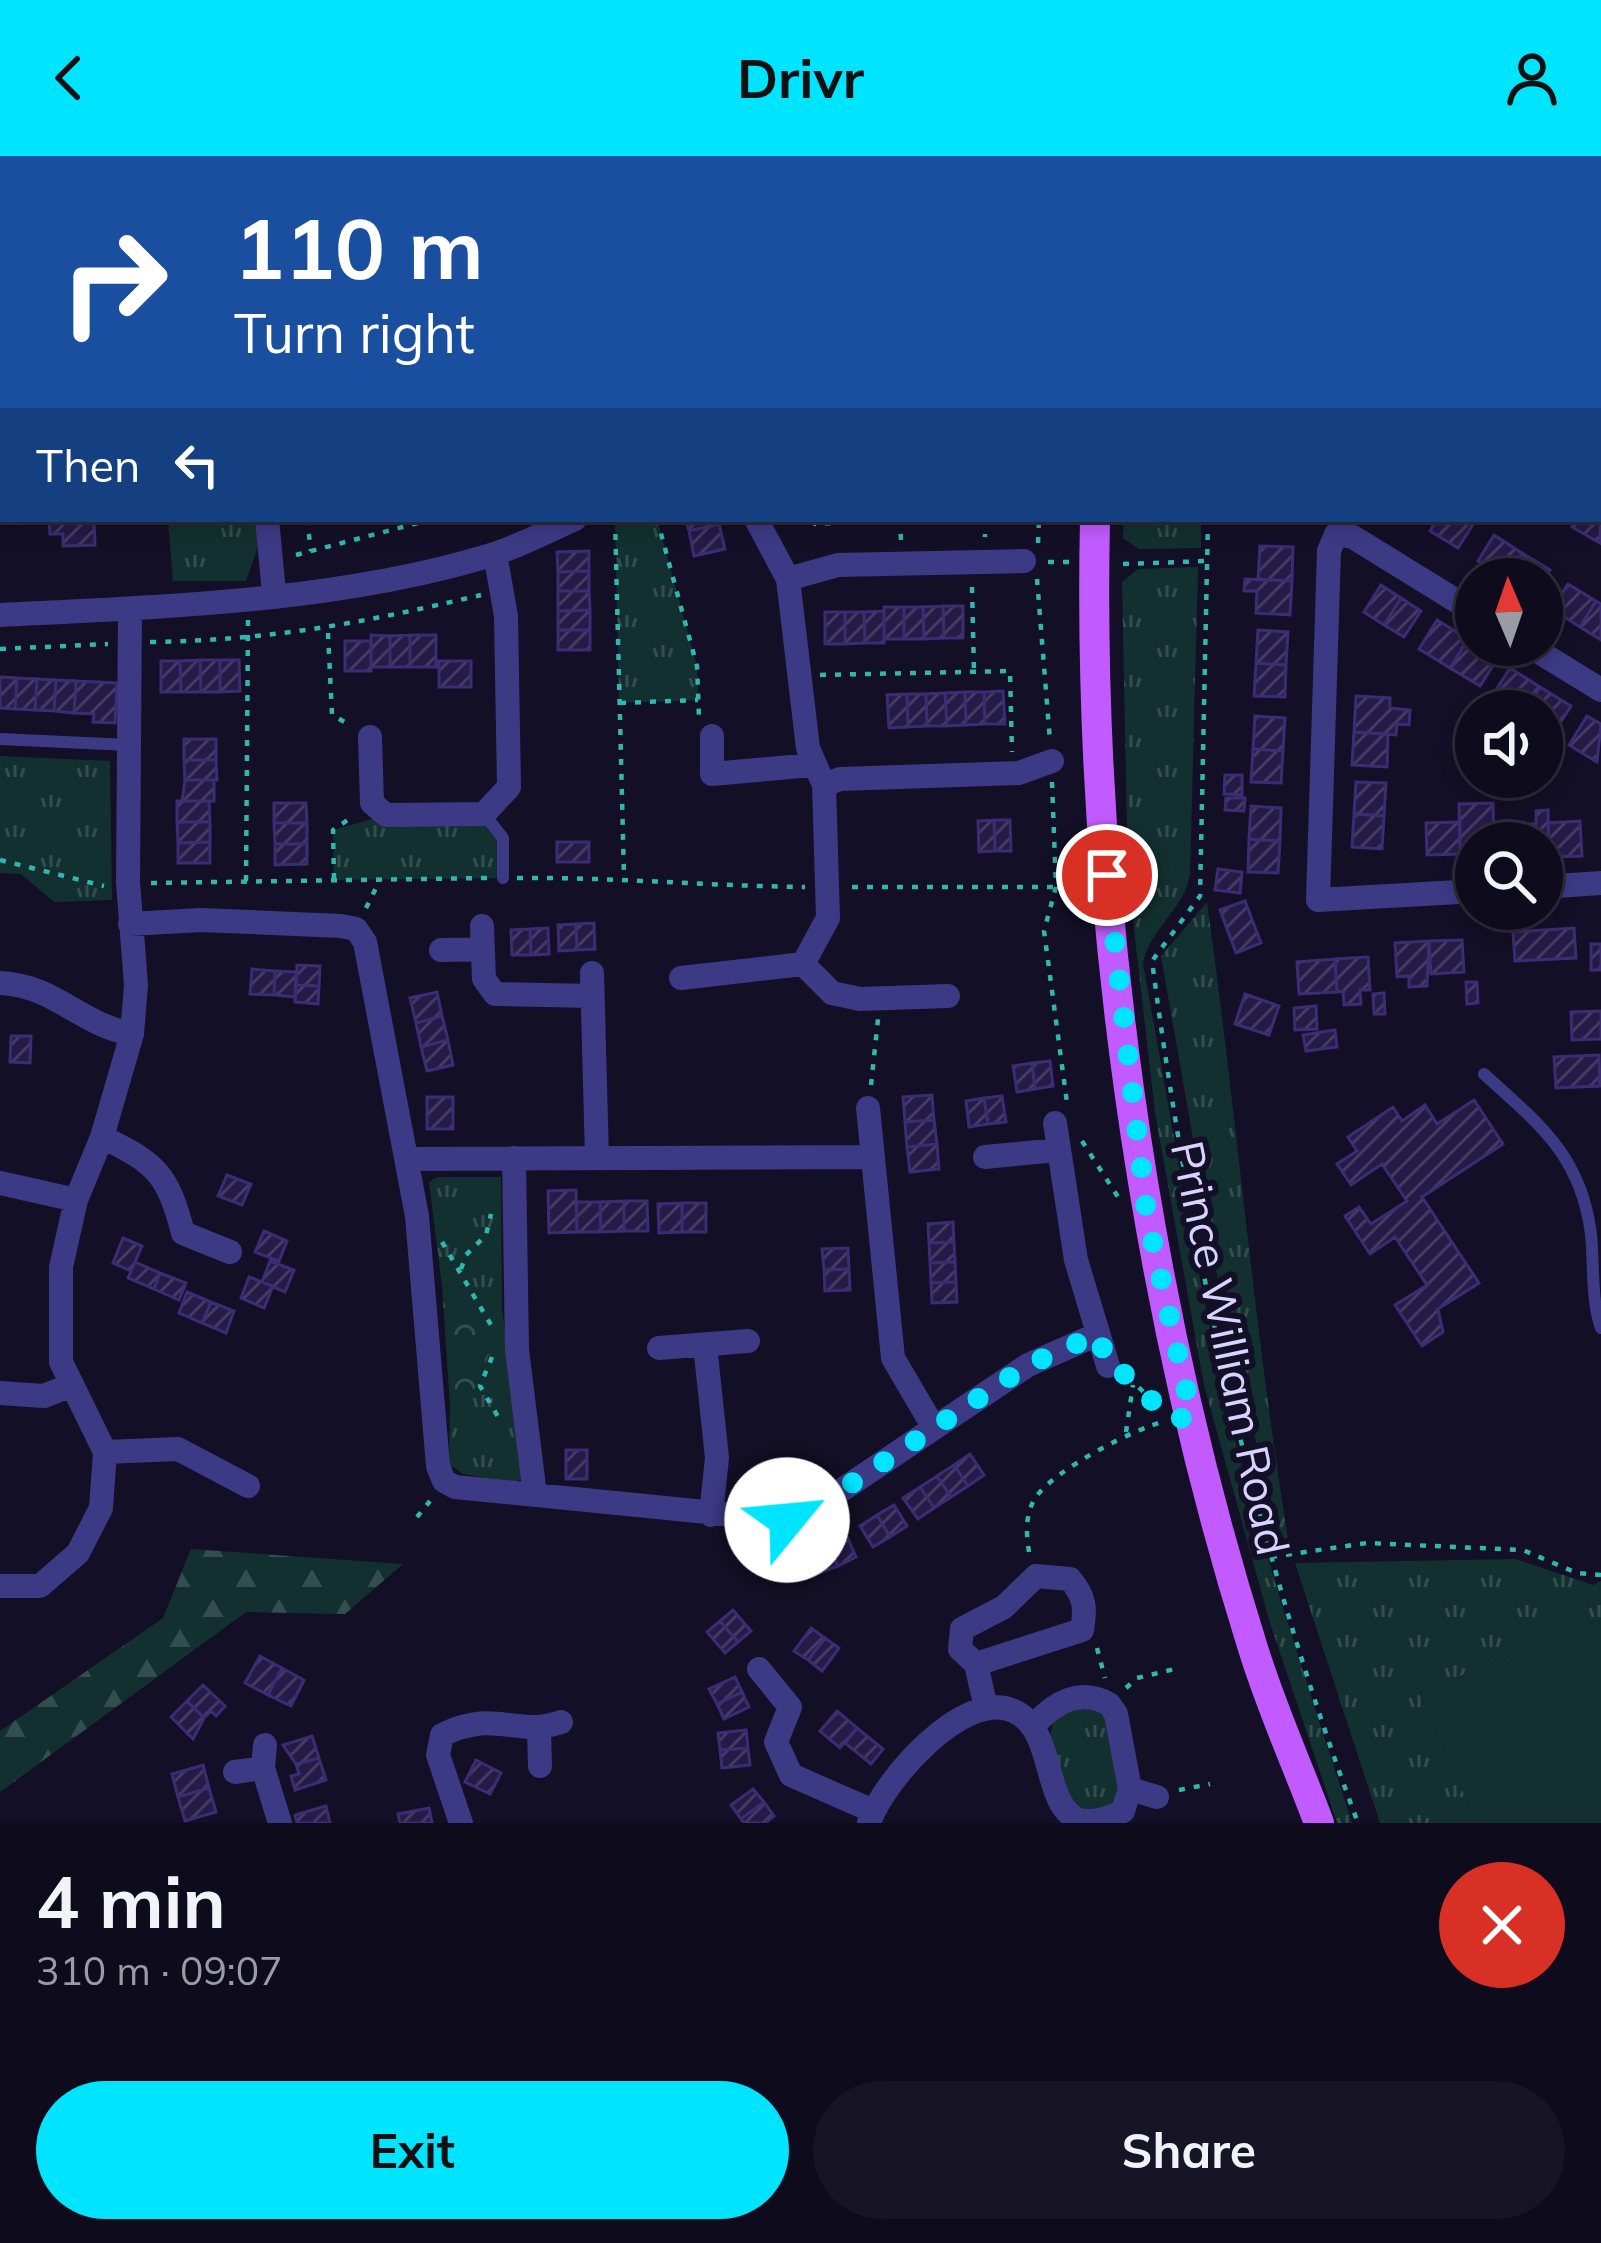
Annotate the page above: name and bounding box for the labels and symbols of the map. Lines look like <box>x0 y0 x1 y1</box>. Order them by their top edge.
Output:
north arrow <box>1455 558 1563 666</box>
pin <box>1056 824 1158 926</box>
street label: Prince William Road <box>1160 1136 1302 1560</box>
position arrow <box>724 1457 850 1583</box>

